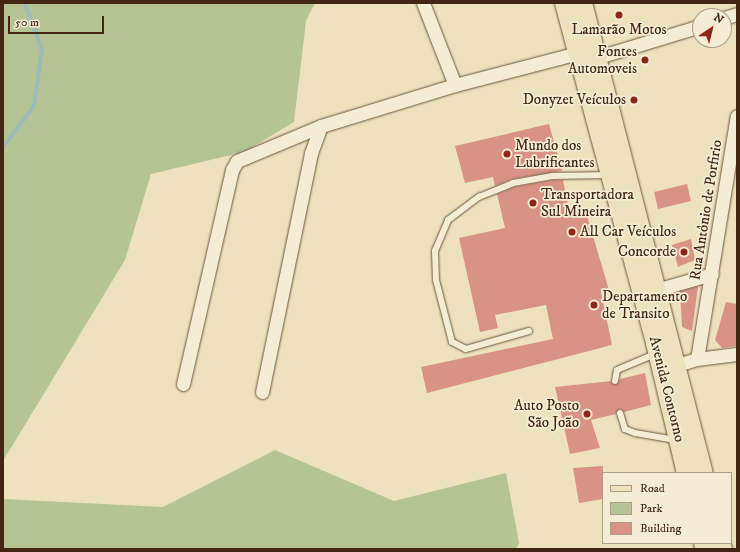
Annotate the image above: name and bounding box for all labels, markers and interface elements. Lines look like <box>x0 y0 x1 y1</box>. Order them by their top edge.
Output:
scale bar <box>10 8 106 34</box>
north arrow <box>692 8 732 48</box>
marker: Lamarão Motos <box>614 10 624 20</box>
text: N <box>711 11 726 27</box>
text: 50 m <box>15 15 39 30</box>
place label: Lamarão Motos <box>571 21 667 39</box>
place label: Fontes Automoveis <box>568 42 637 77</box>
marker: Fontes Automoveis <box>640 55 650 65</box>
place label: Donyzet Veículos <box>523 91 626 109</box>
marker: Donyzet Veículos <box>629 95 639 105</box>
place label: Mundo dos Lubrificantes <box>515 136 595 171</box>
street label: Rua Antônio de Porfirio <box>686 139 726 281</box>
marker: Mundo dos Lubrificantes <box>502 149 512 159</box>
place label: Transportadora Sul Mineira <box>541 185 634 220</box>
marker: Transportadora Sul Mineira <box>528 198 538 208</box>
place label: All Car Veículos <box>580 223 676 241</box>
marker: All Car Veículos <box>567 227 577 237</box>
place label: Concorde <box>618 243 676 261</box>
marker: Concorde <box>679 247 689 257</box>
place label: Departamento de Transito <box>602 287 687 322</box>
marker: Departamento de Transito <box>589 300 599 310</box>
street label: Avenida Contorno <box>645 334 689 444</box>
place label: Auto Posto São João <box>514 396 579 431</box>
marker: Auto Posto São João <box>582 409 592 419</box>
legend <box>602 472 732 544</box>
text: Road <box>640 481 665 496</box>
text: Park <box>640 501 662 516</box>
text: Building <box>640 521 681 536</box>

